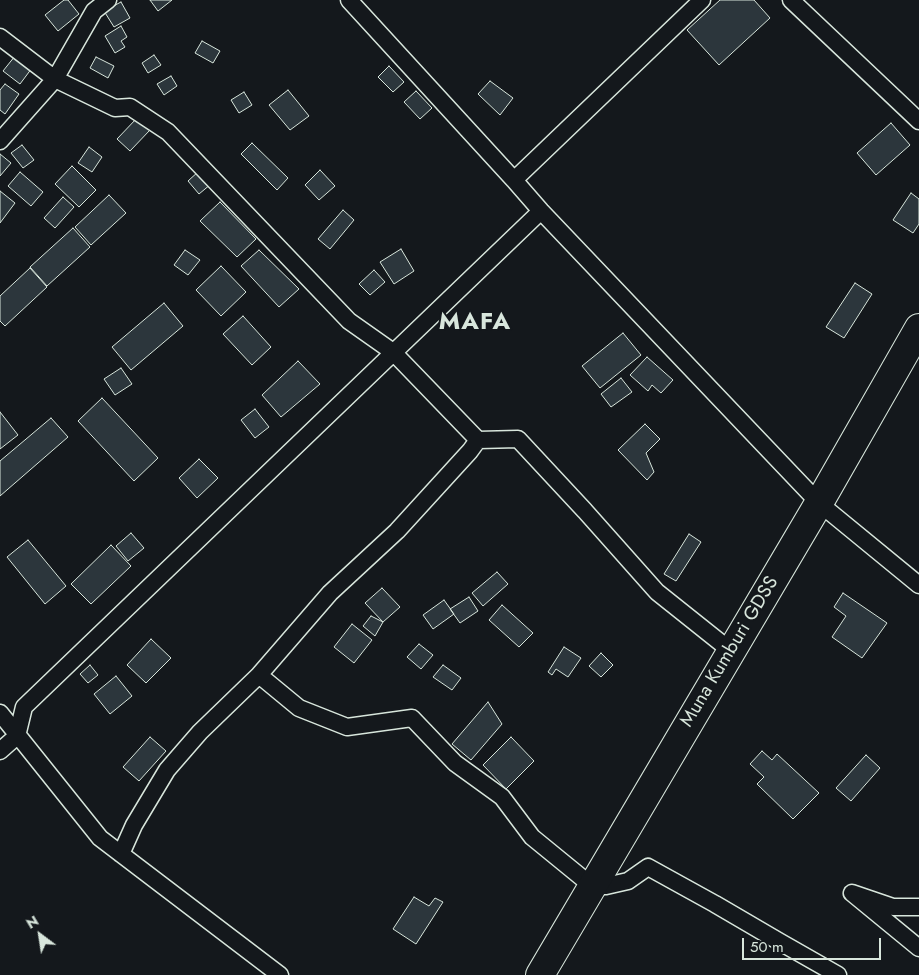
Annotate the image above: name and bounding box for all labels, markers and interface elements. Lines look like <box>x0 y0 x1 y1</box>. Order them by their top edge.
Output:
district label: MAFA <box>438 309 512 337</box>
street label: Muna Kumburi GDSS <box>676 573 784 731</box>
north arrow <box>15 910 65 960</box>
text: N <box>22 911 42 934</box>
scale bar <box>744 928 883 960</box>
text: 50 m <box>750 936 784 958</box>

